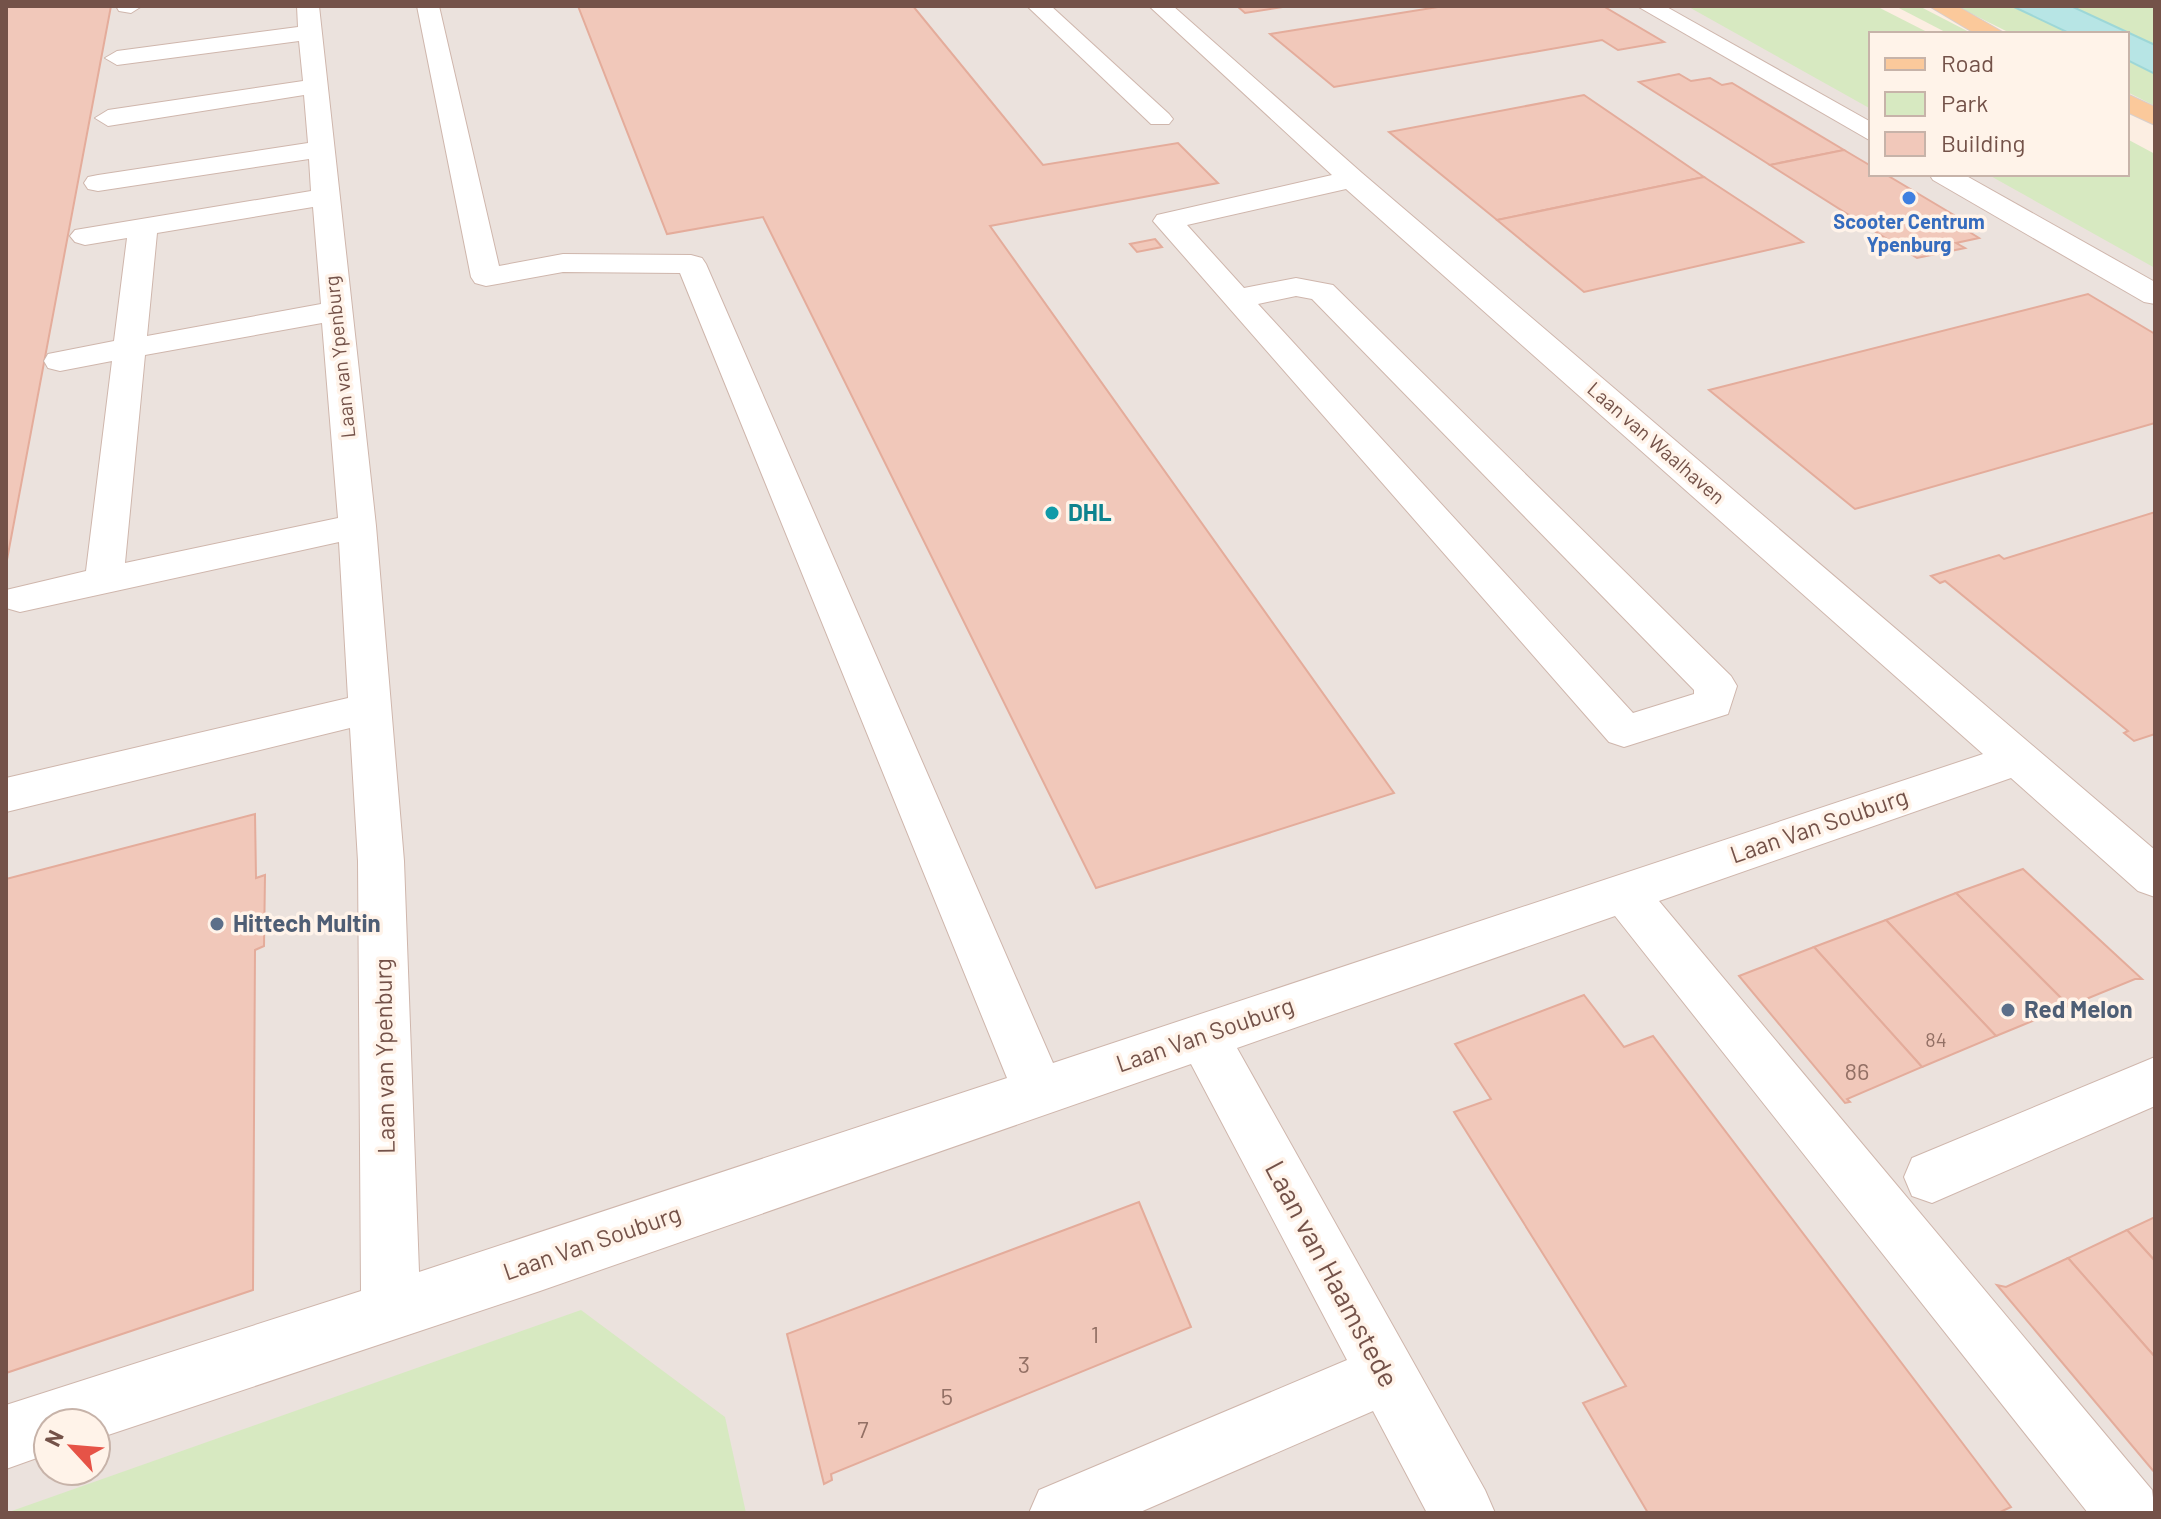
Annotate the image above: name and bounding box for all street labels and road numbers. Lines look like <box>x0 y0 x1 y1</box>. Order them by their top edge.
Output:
street label: Laan van Ypenburg <box>319 275 359 439</box>
street label: Laan van Waalhaven <box>1583 376 1730 508</box>
street label: Laan Van Souburg <box>1726 781 1911 869</box>
street label: Laan van Ypenburg <box>367 958 400 1154</box>
street label: Laan Van Souburg <box>1112 990 1297 1078</box>
street label: Laan van Haamstede <box>1259 1154 1407 1393</box>
street label: Laan Van Souburg <box>499 1198 684 1286</box>

